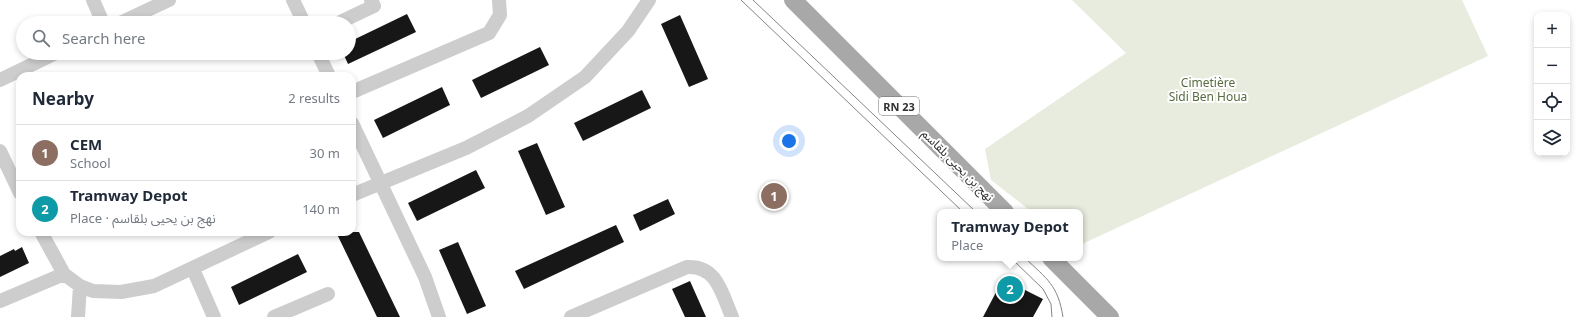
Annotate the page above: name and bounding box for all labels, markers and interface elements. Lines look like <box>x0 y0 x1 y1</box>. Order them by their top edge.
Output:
map controls <box>1534 12 1570 156</box>
button: + <box>1534 12 1570 48</box>
search box <box>16 16 356 60</box>
icon: search <box>30 27 52 49</box>
text: Search here <box>62 28 145 48</box>
button: − <box>1534 48 1570 84</box>
park label: Cimetière Sidi Ben Houa <box>1169 74 1247 105</box>
button: locate <box>1534 84 1570 120</box>
text: Nearby <box>32 87 94 110</box>
text: 2 results <box>288 89 340 107</box>
road number: RN 23 <box>879 97 919 115</box>
button: layers <box>1534 120 1570 156</box>
street label: نهج بن يحيى بلقاسم <box>918 125 998 205</box>
your location <box>779 131 799 151</box>
text: CEM <box>70 134 102 154</box>
text: 1 <box>41 144 49 162</box>
text: 30 m <box>310 144 340 162</box>
text: School <box>70 154 111 172</box>
pin: 1 <box>761 181 787 211</box>
text: Tramway Depot <box>70 185 188 205</box>
text: 2 <box>41 200 49 218</box>
text: 140 m <box>302 200 340 218</box>
text: Place · نهج بن يحيى بلقاسم <box>70 209 216 227</box>
popup <box>937 209 1083 261</box>
text: Tramway Depot <box>951 216 1069 236</box>
text: Place <box>951 236 983 254</box>
pin: 2 <box>997 274 1023 304</box>

